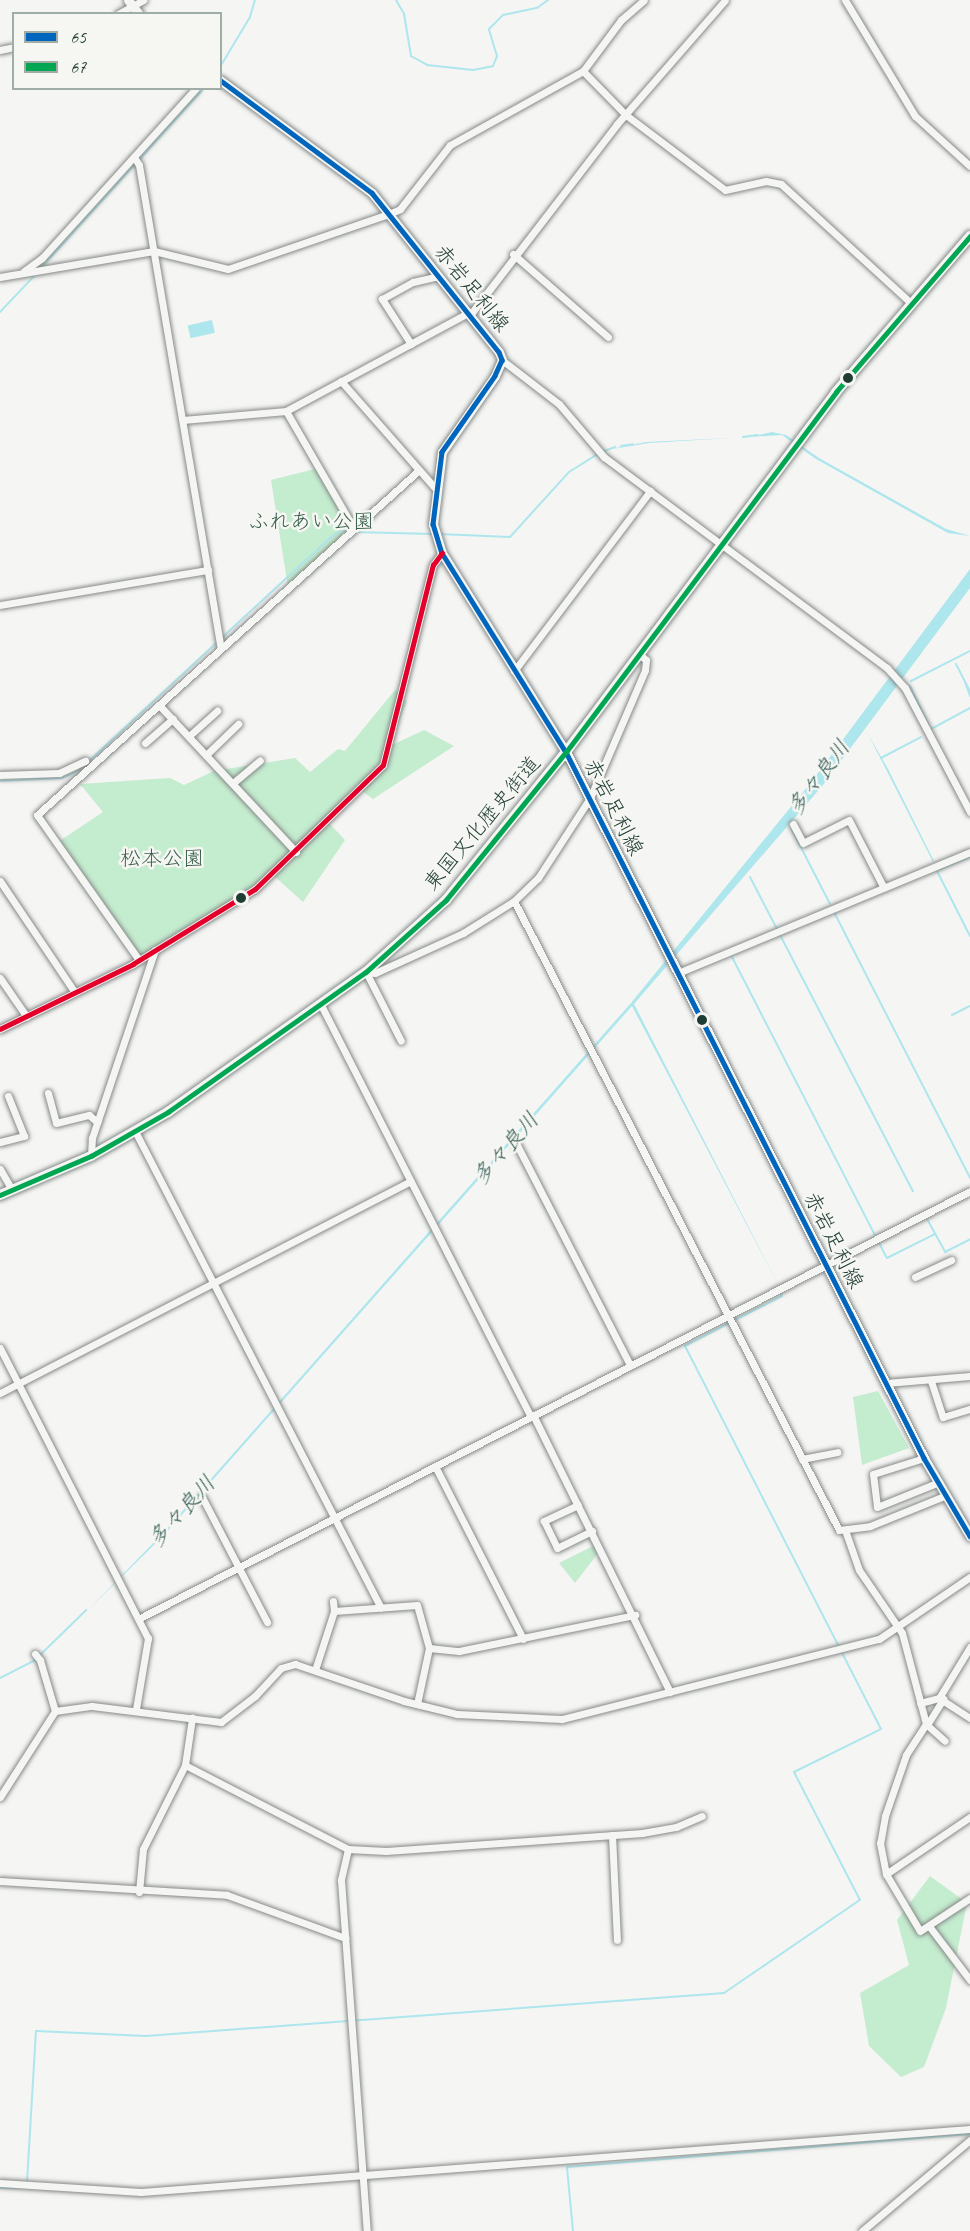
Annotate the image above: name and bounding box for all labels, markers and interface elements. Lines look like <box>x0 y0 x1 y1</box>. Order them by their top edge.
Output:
legend <box>12 12 222 90</box>
text: 65 <box>70 26 86 48</box>
text: 67 <box>70 56 86 78</box>
street label: 赤岩足利線 <box>429 239 515 337</box>
unlabelled marker <box>842 372 854 384</box>
park label: ふれあい公園 <box>248 508 374 534</box>
water label: 多々良川 <box>782 735 856 821</box>
street label: 東国文化歴史街道 <box>418 751 546 895</box>
street label: 赤岩足利線 <box>579 755 649 859</box>
park label: 松本公園 <box>120 845 204 871</box>
unlabelled marker <box>235 892 247 904</box>
unlabelled marker <box>696 1014 708 1026</box>
water label: 多々良川 <box>467 1107 545 1191</box>
street label: 赤岩足利線 <box>799 1188 869 1292</box>
water label: 多々良川 <box>143 1470 221 1554</box>

